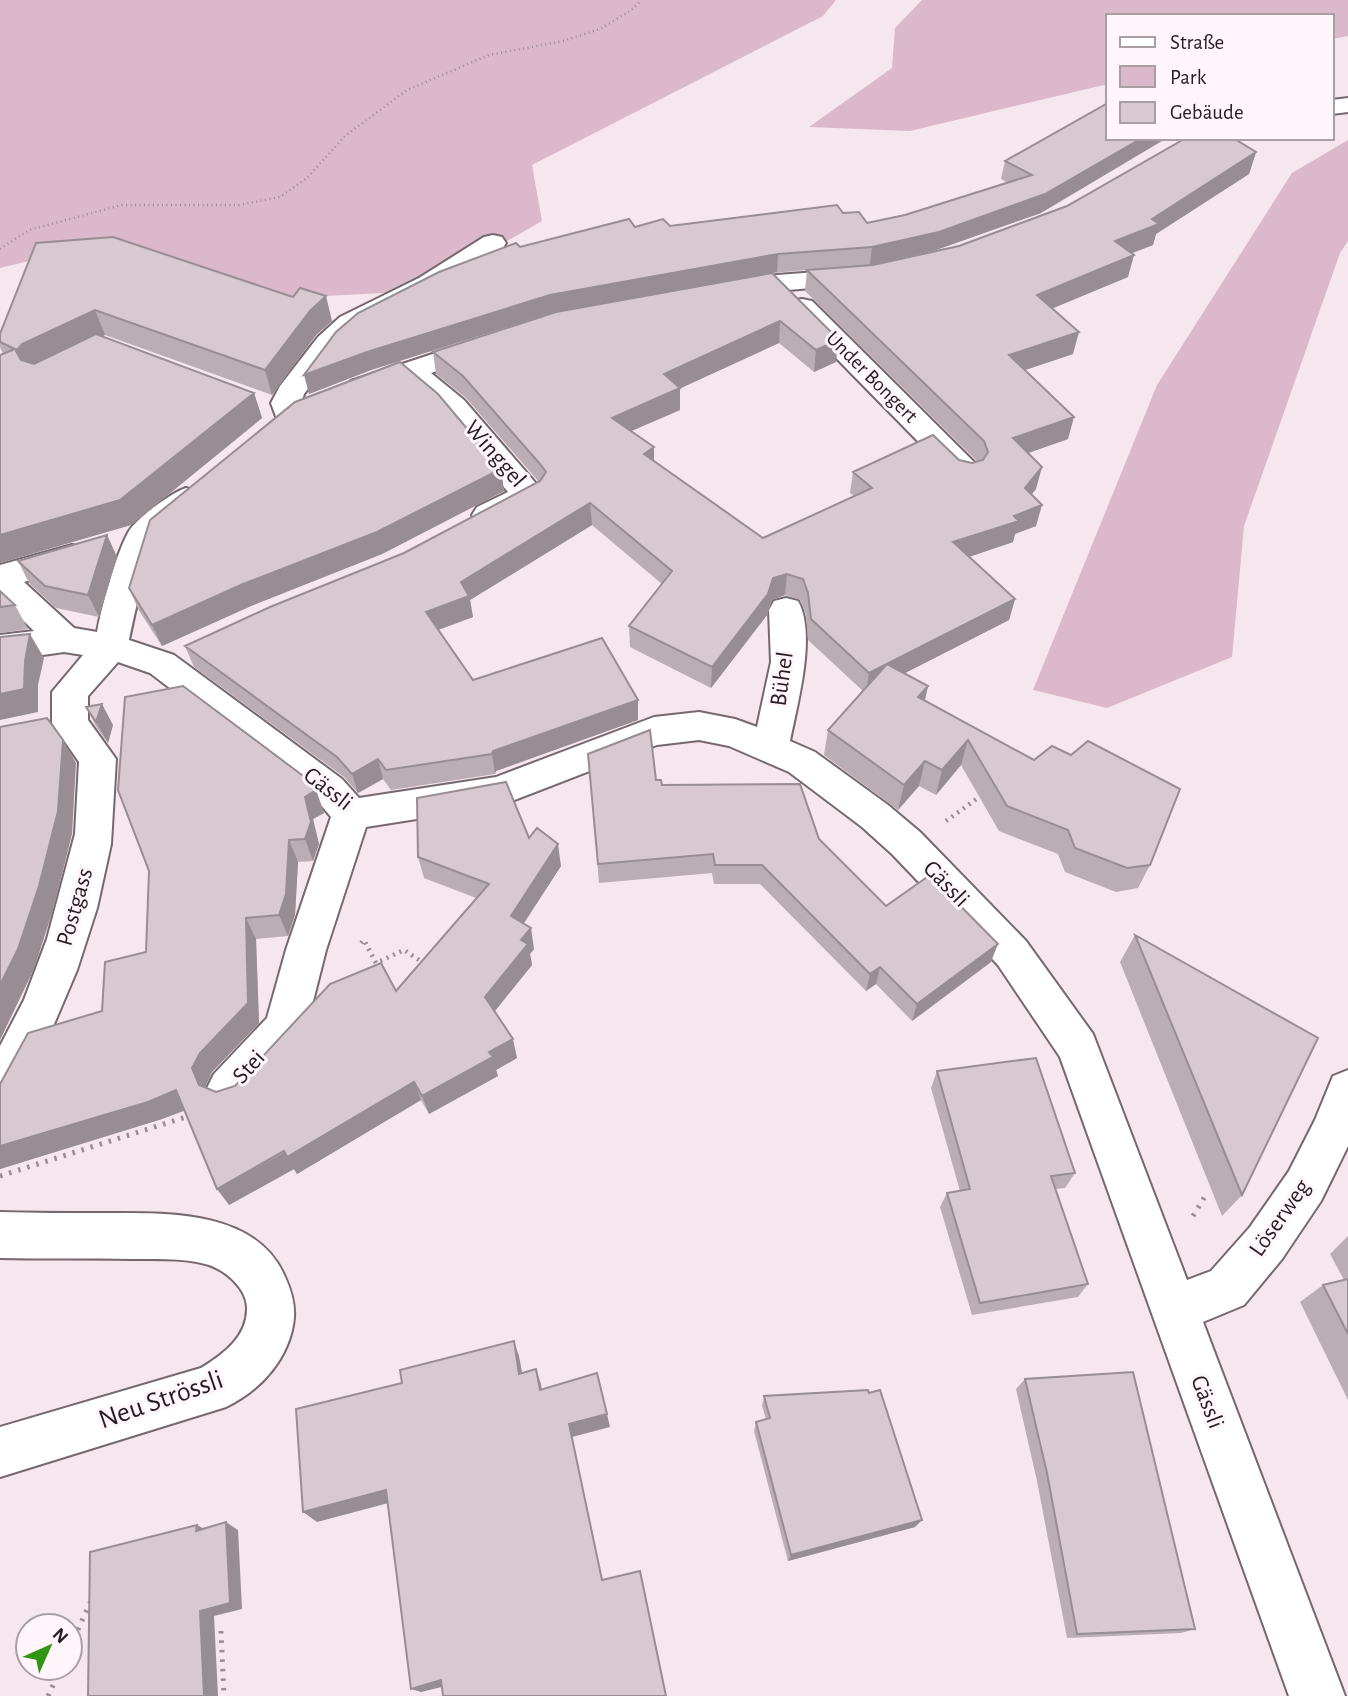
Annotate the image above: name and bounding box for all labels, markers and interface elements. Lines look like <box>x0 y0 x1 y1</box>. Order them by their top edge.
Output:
legend <box>1106 14 1334 140</box>
text: Straße <box>1170 32 1224 53</box>
text: Park <box>1170 67 1207 88</box>
text: Gebäude <box>1170 102 1244 123</box>
street label: Under Bongert <box>822 327 922 427</box>
street label: Winggel <box>460 416 530 492</box>
street label: Bühel <box>766 650 798 708</box>
street label: Gässli <box>299 763 357 815</box>
street label: Gässli <box>918 856 974 912</box>
street label: Postgass <box>53 865 97 949</box>
street label: Stei <box>228 1046 270 1088</box>
street label: Löserweg <box>1245 1175 1315 1261</box>
street label: Neu Strössli <box>95 1366 227 1434</box>
street label: Gässli <box>1186 1372 1228 1432</box>
north arrow <box>14 1612 84 1682</box>
text: N <box>49 1625 71 1647</box>

